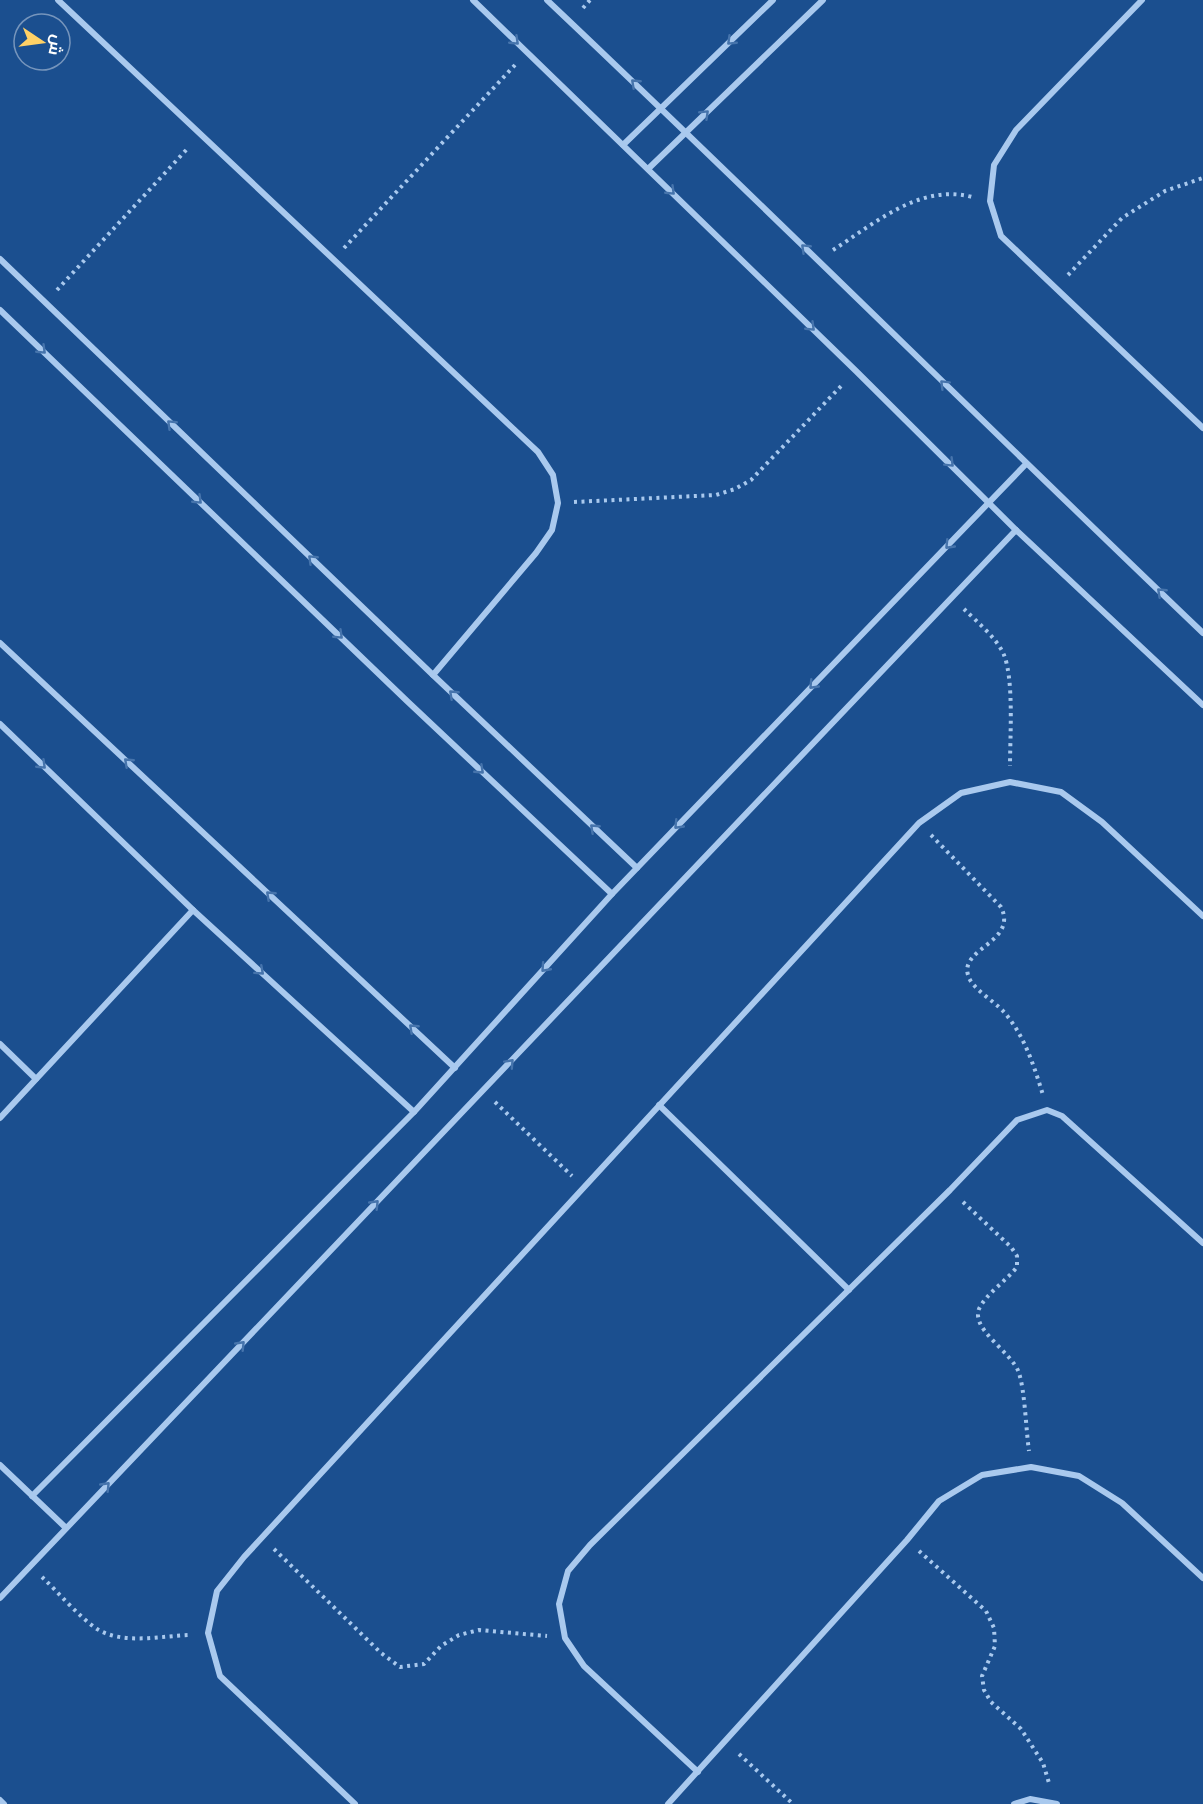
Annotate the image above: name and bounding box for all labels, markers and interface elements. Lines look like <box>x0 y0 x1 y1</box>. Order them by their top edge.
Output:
north arrow <box>12 12 72 72</box>
text: ش <box>45 33 68 57</box>
one-way arrow <box>508 33 519 44</box>
one-way arrow <box>727 33 738 44</box>
one-way arrow <box>631 79 642 90</box>
one-way arrow <box>698 110 709 121</box>
one-way arrow <box>663 183 674 194</box>
one-way arrow <box>802 244 813 255</box>
one-way arrow <box>803 319 814 330</box>
one-way arrow <box>35 343 46 354</box>
one-way arrow <box>941 381 952 392</box>
one-way arrow <box>168 420 178 431</box>
one-way arrow <box>942 456 953 467</box>
one-way arrow <box>191 493 202 504</box>
one-way arrow <box>945 537 956 548</box>
one-way arrow <box>308 555 318 566</box>
one-way arrow <box>1157 588 1167 599</box>
one-way arrow <box>331 628 342 639</box>
one-way arrow <box>809 678 820 689</box>
one-way arrow <box>449 690 459 701</box>
one-way arrow <box>36 758 46 769</box>
one-way arrow <box>124 758 134 769</box>
one-way arrow <box>473 763 483 774</box>
one-way arrow <box>674 819 685 829</box>
one-way arrow <box>591 824 601 835</box>
one-way arrow <box>266 891 277 902</box>
one-way arrow <box>541 961 552 972</box>
one-way arrow <box>253 964 264 975</box>
one-way arrow <box>409 1024 419 1035</box>
one-way arrow <box>503 1059 514 1070</box>
one-way arrow <box>368 1200 379 1210</box>
one-way arrow <box>233 1341 244 1352</box>
one-way arrow <box>99 1482 110 1493</box>

